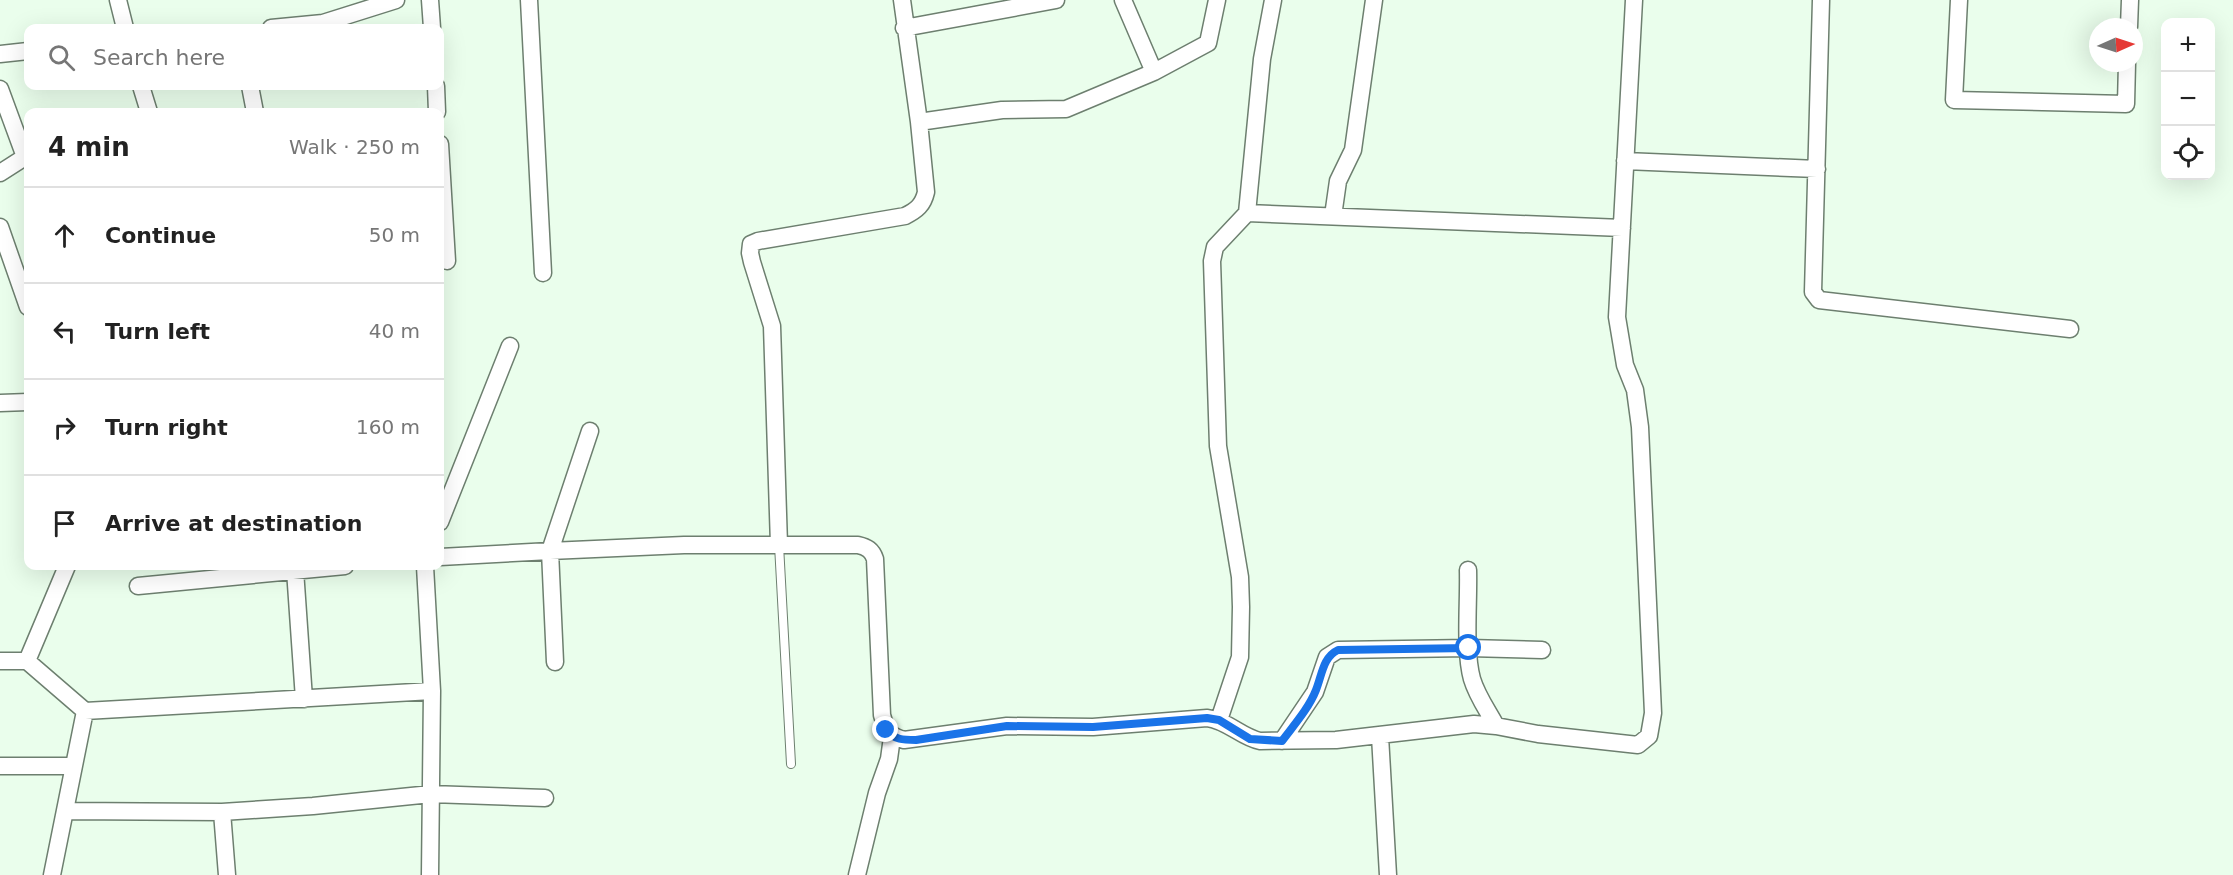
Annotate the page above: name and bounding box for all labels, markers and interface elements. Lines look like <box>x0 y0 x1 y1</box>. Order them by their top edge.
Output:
north arrow <box>2089 18 2143 72</box>
map controls <box>2161 18 2215 180</box>
button: + <box>2161 18 2215 72</box>
search box <box>24 24 444 90</box>
icon: search <box>45 41 78 74</box>
text: Search here <box>93 45 225 70</box>
button: − <box>2161 72 2215 126</box>
button: locate <box>2161 126 2215 180</box>
text: 4 min <box>48 132 130 162</box>
text: Walk · 250 m <box>289 135 420 159</box>
icon: ahead <box>48 219 81 252</box>
text: Continue <box>105 223 216 248</box>
text: 50 m <box>369 223 420 247</box>
icon: left <box>48 315 81 348</box>
text: Turn left <box>105 319 210 344</box>
text: 40 m <box>369 319 420 343</box>
icon: right <box>48 411 81 444</box>
text: Turn right <box>105 415 228 440</box>
text: 160 m <box>356 415 420 439</box>
icon: arrive <box>48 507 81 540</box>
text: Arrive at destination <box>105 511 362 536</box>
route start <box>1455 634 1481 660</box>
route end <box>872 716 898 742</box>

